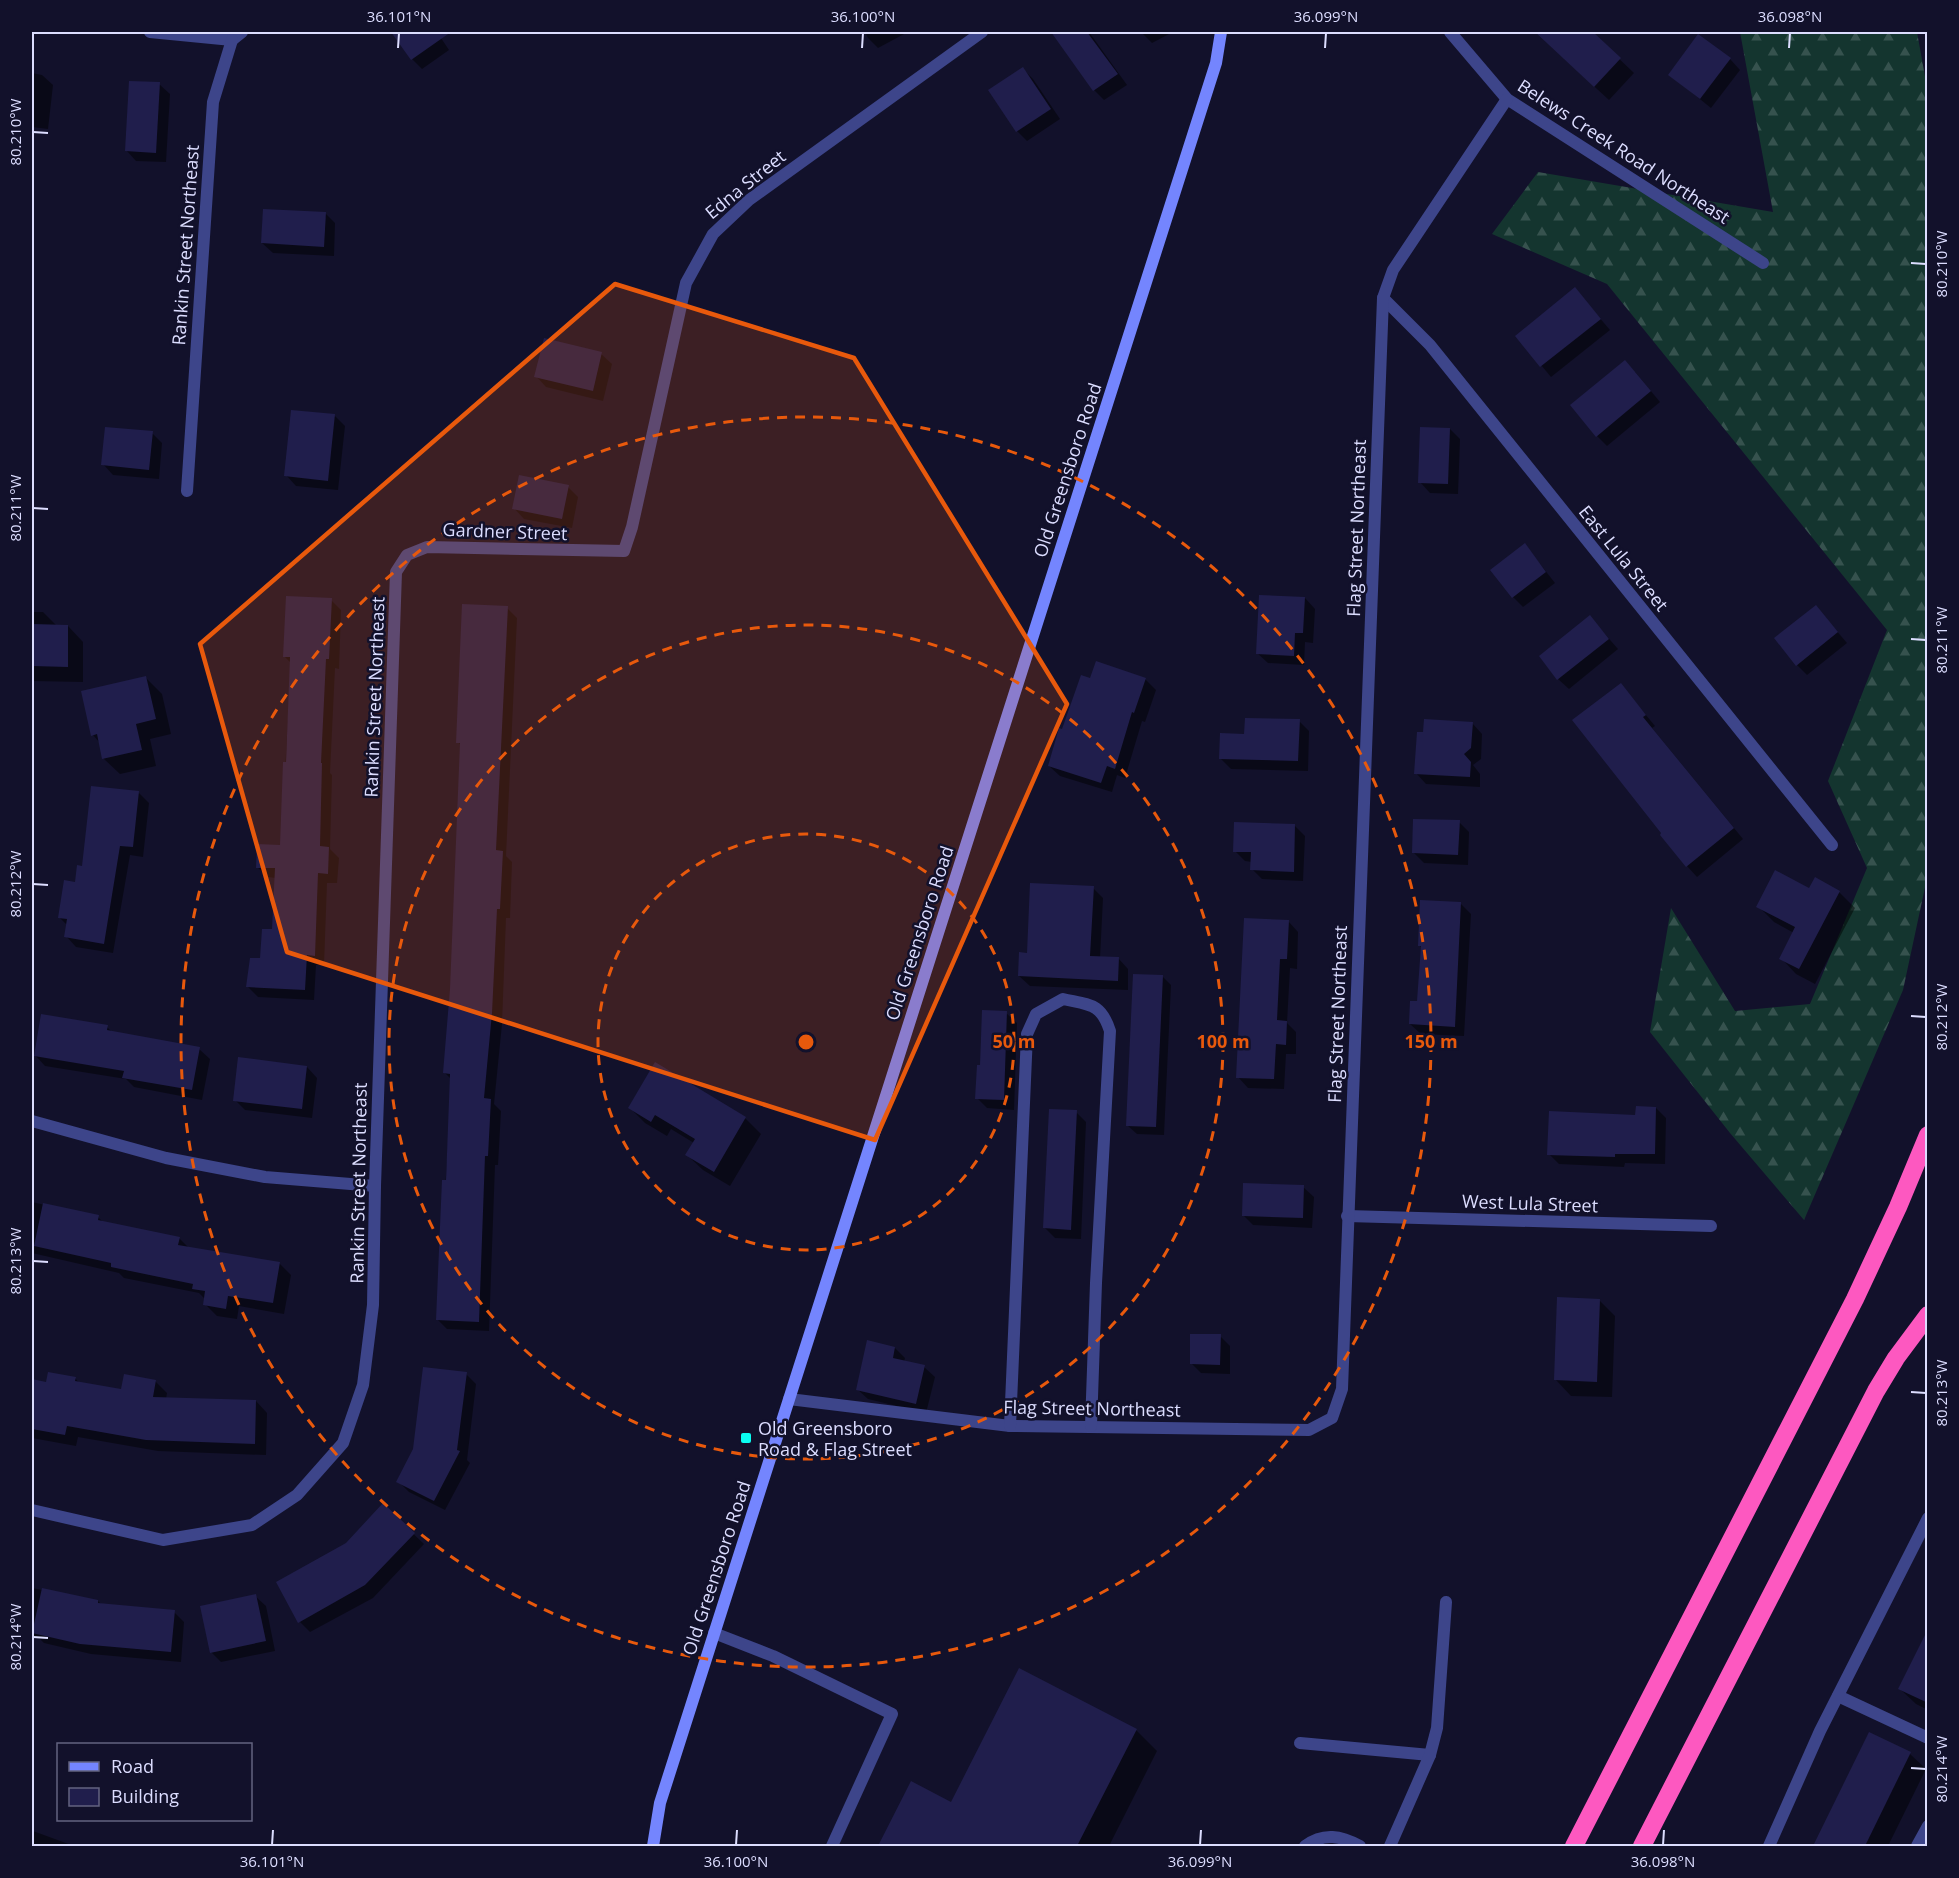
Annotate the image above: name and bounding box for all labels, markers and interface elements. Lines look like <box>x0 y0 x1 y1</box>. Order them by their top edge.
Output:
text: 36.101°N <box>367 6 431 26</box>
text: 36.100°N <box>831 6 895 26</box>
text: 36.099°N <box>1294 6 1358 26</box>
text: 36.098°N <box>1758 6 1822 26</box>
street label: Belews Creek Road Northeast <box>1513 73 1735 229</box>
text: 80.210°W <box>5 98 25 166</box>
street label: Rankin Street Northeast <box>166 144 204 346</box>
street label: Edna Street <box>700 144 790 224</box>
text: 80.210°W <box>1931 230 1951 298</box>
street label: Old Greensboro Road <box>1027 380 1107 560</box>
street label: Flag Street Northeast <box>1341 439 1371 617</box>
text: 80.211°W <box>5 474 25 542</box>
street label: East Lula Street <box>1574 500 1674 616</box>
street label: Gardner Street <box>442 517 568 545</box>
street label: Rankin Street Northeast <box>358 596 390 798</box>
text: 80.211°W <box>1931 606 1951 674</box>
street label: Old Greensboro Road <box>879 843 959 1023</box>
text: 80.212°W <box>5 850 25 918</box>
street label: Flag Street Northeast <box>1322 925 1352 1103</box>
text: 80.212°W <box>1931 983 1951 1051</box>
text: 50 m <box>993 1029 1035 1053</box>
text: 100 m <box>1196 1029 1250 1053</box>
text: 150 m <box>1404 1029 1458 1053</box>
centre of rings <box>796 1032 816 1052</box>
street label: Rankin Street Northeast <box>344 1082 372 1284</box>
street label: West Lula Street <box>1461 1189 1599 1217</box>
text: 80.213°W <box>5 1227 25 1295</box>
text: 80.213°W <box>1931 1359 1951 1427</box>
street label: Flag Street Northeast <box>1003 1394 1181 1422</box>
place label: Old Greensboro Road & Flag Street <box>758 1416 912 1461</box>
marker: Old Greensboro Road & Flag Street <box>739 1431 753 1445</box>
street label: Old Greensboro Road <box>676 1478 756 1658</box>
text: 80.214°W <box>5 1603 25 1671</box>
text: 80.214°W <box>1931 1735 1951 1803</box>
legend <box>57 1743 252 1821</box>
text: Road <box>111 1754 154 1778</box>
text: Building <box>111 1784 179 1808</box>
text: 36.101°N <box>240 1851 304 1871</box>
text: 36.100°N <box>704 1851 768 1871</box>
text: 36.099°N <box>1168 1851 1232 1871</box>
text: 36.098°N <box>1631 1851 1695 1871</box>

